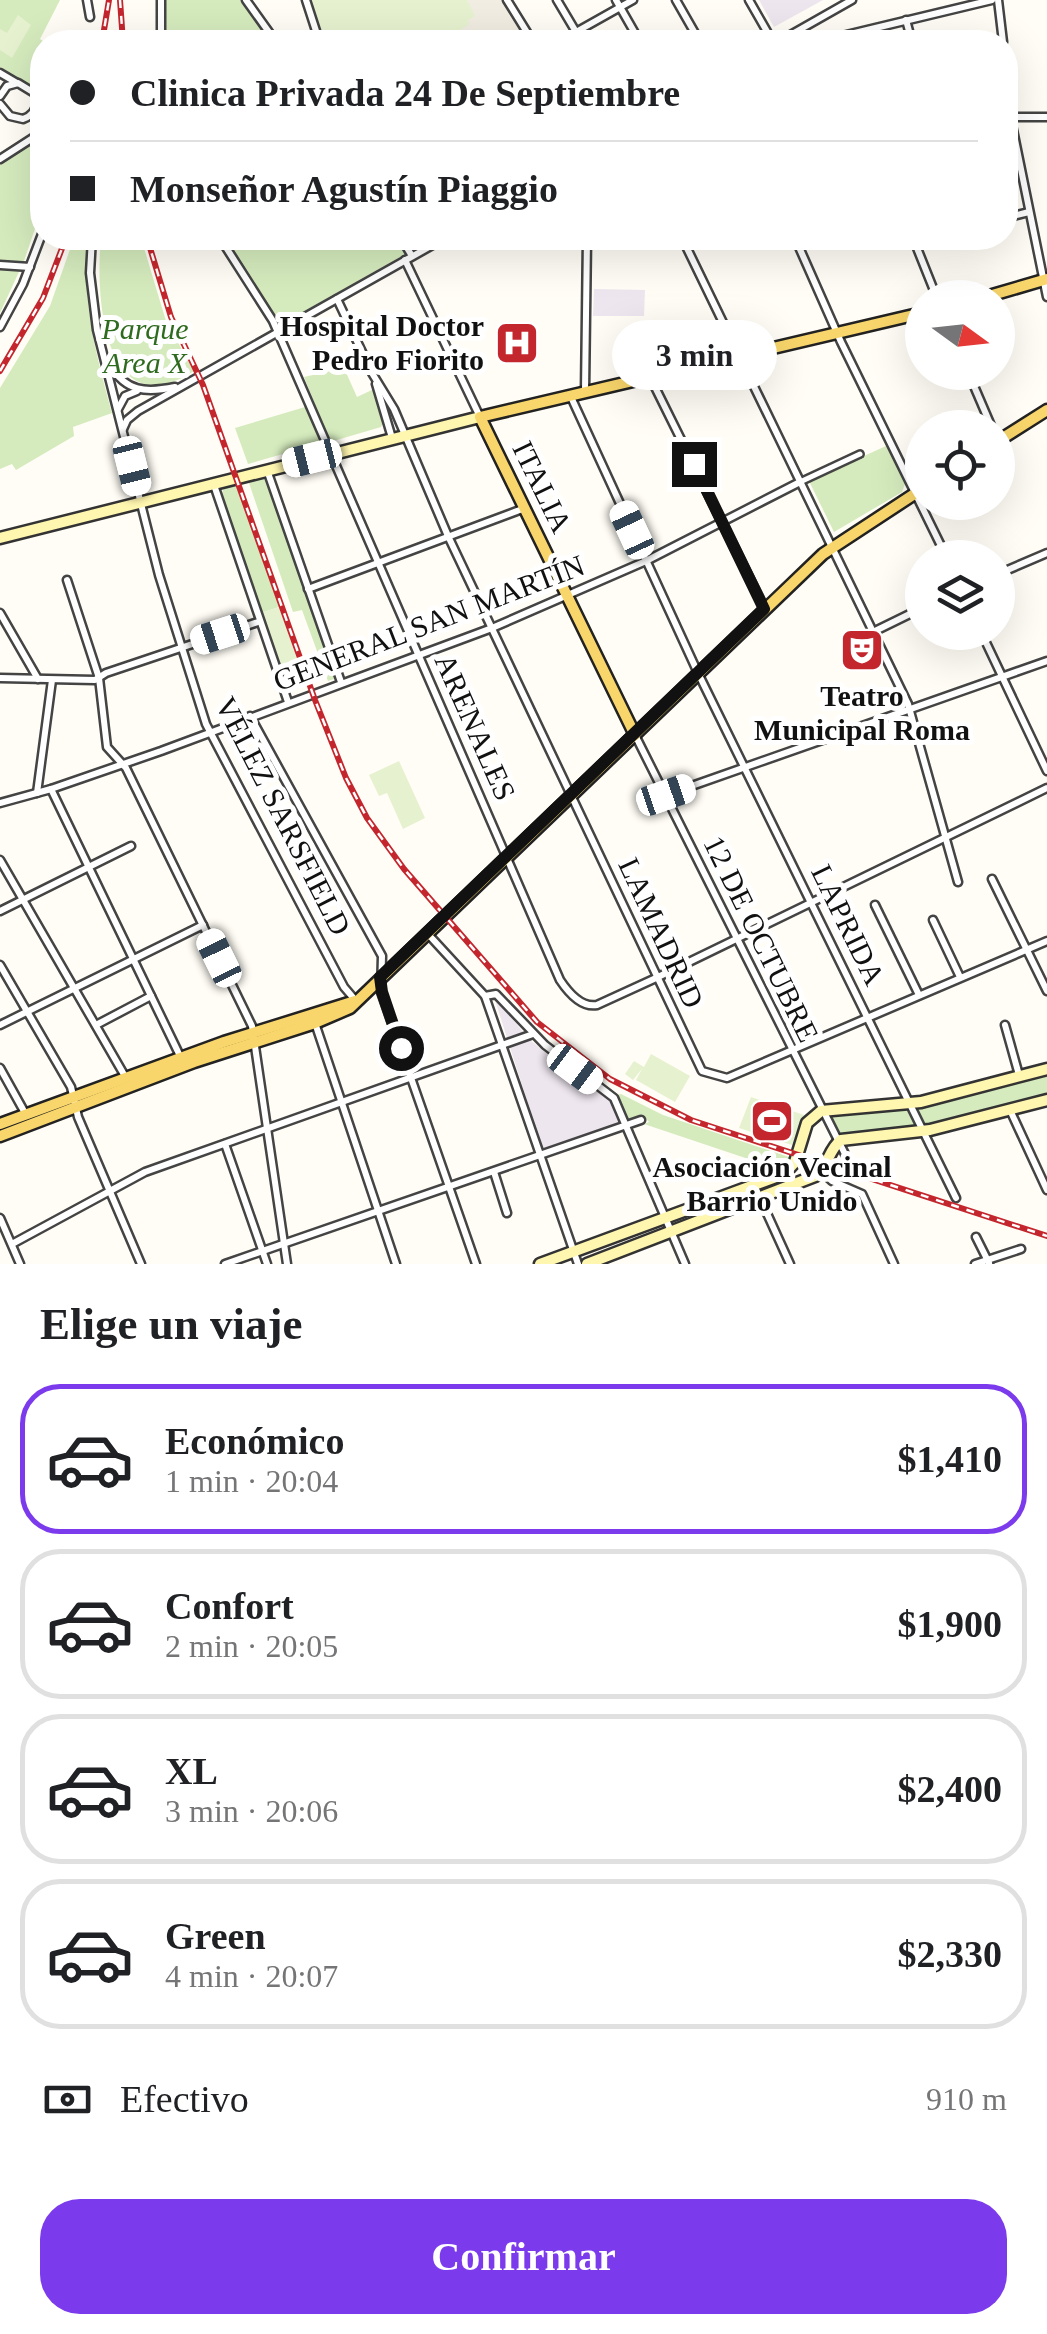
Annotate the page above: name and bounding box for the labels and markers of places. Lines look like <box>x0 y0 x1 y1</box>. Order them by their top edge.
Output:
place label: Hospital Doctor Pedro Fiorito <box>280 309 484 376</box>
hospital icon: Hospital Doctor Pedro Fiorito <box>494 320 540 366</box>
theatre icon: Teatro Municipal Roma <box>839 627 885 673</box>
place label: Teatro Municipal Roma <box>754 679 970 746</box>
sports icon: Asociación Vecinal Barrio Unido <box>749 1098 795 1144</box>
place label: Asociación Vecinal Barrio Unido <box>652 1150 892 1217</box>

